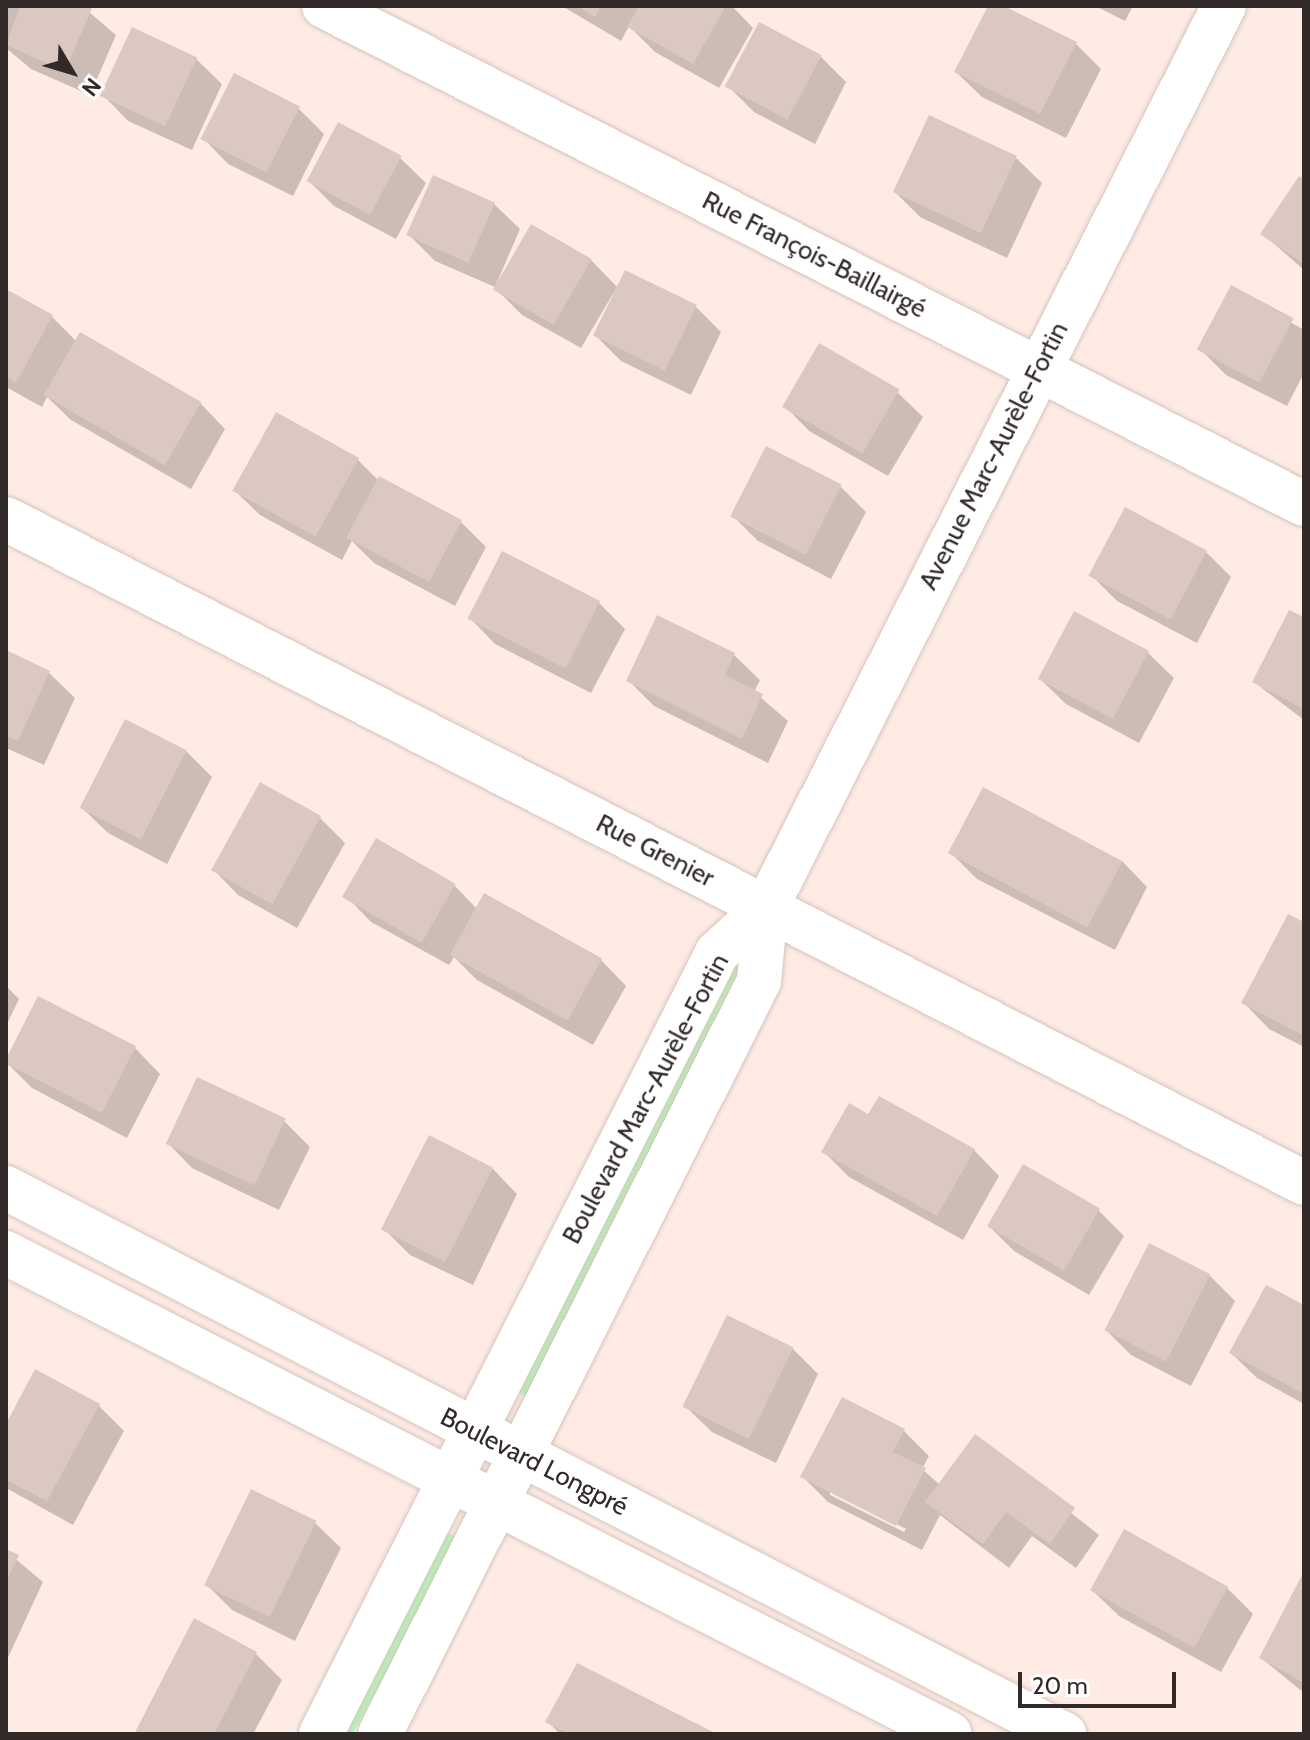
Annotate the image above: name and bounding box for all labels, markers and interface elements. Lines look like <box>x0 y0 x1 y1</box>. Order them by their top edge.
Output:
north arrow <box>32 32 112 112</box>
text: N <box>76 73 107 102</box>
street label: Rue François-Baillairgé <box>697 185 931 325</box>
street label: Avenue Marc-Aurèle-Fortin <box>913 317 1075 595</box>
street label: Rue Grenier <box>591 808 719 894</box>
street label: Boulevard Marc-Aurèle-Fortin <box>556 949 736 1249</box>
street label: Boulevard Longpré <box>435 1401 633 1523</box>
scale bar <box>1022 1656 1180 1706</box>
text: 20 m <box>1032 1671 1088 1700</box>

